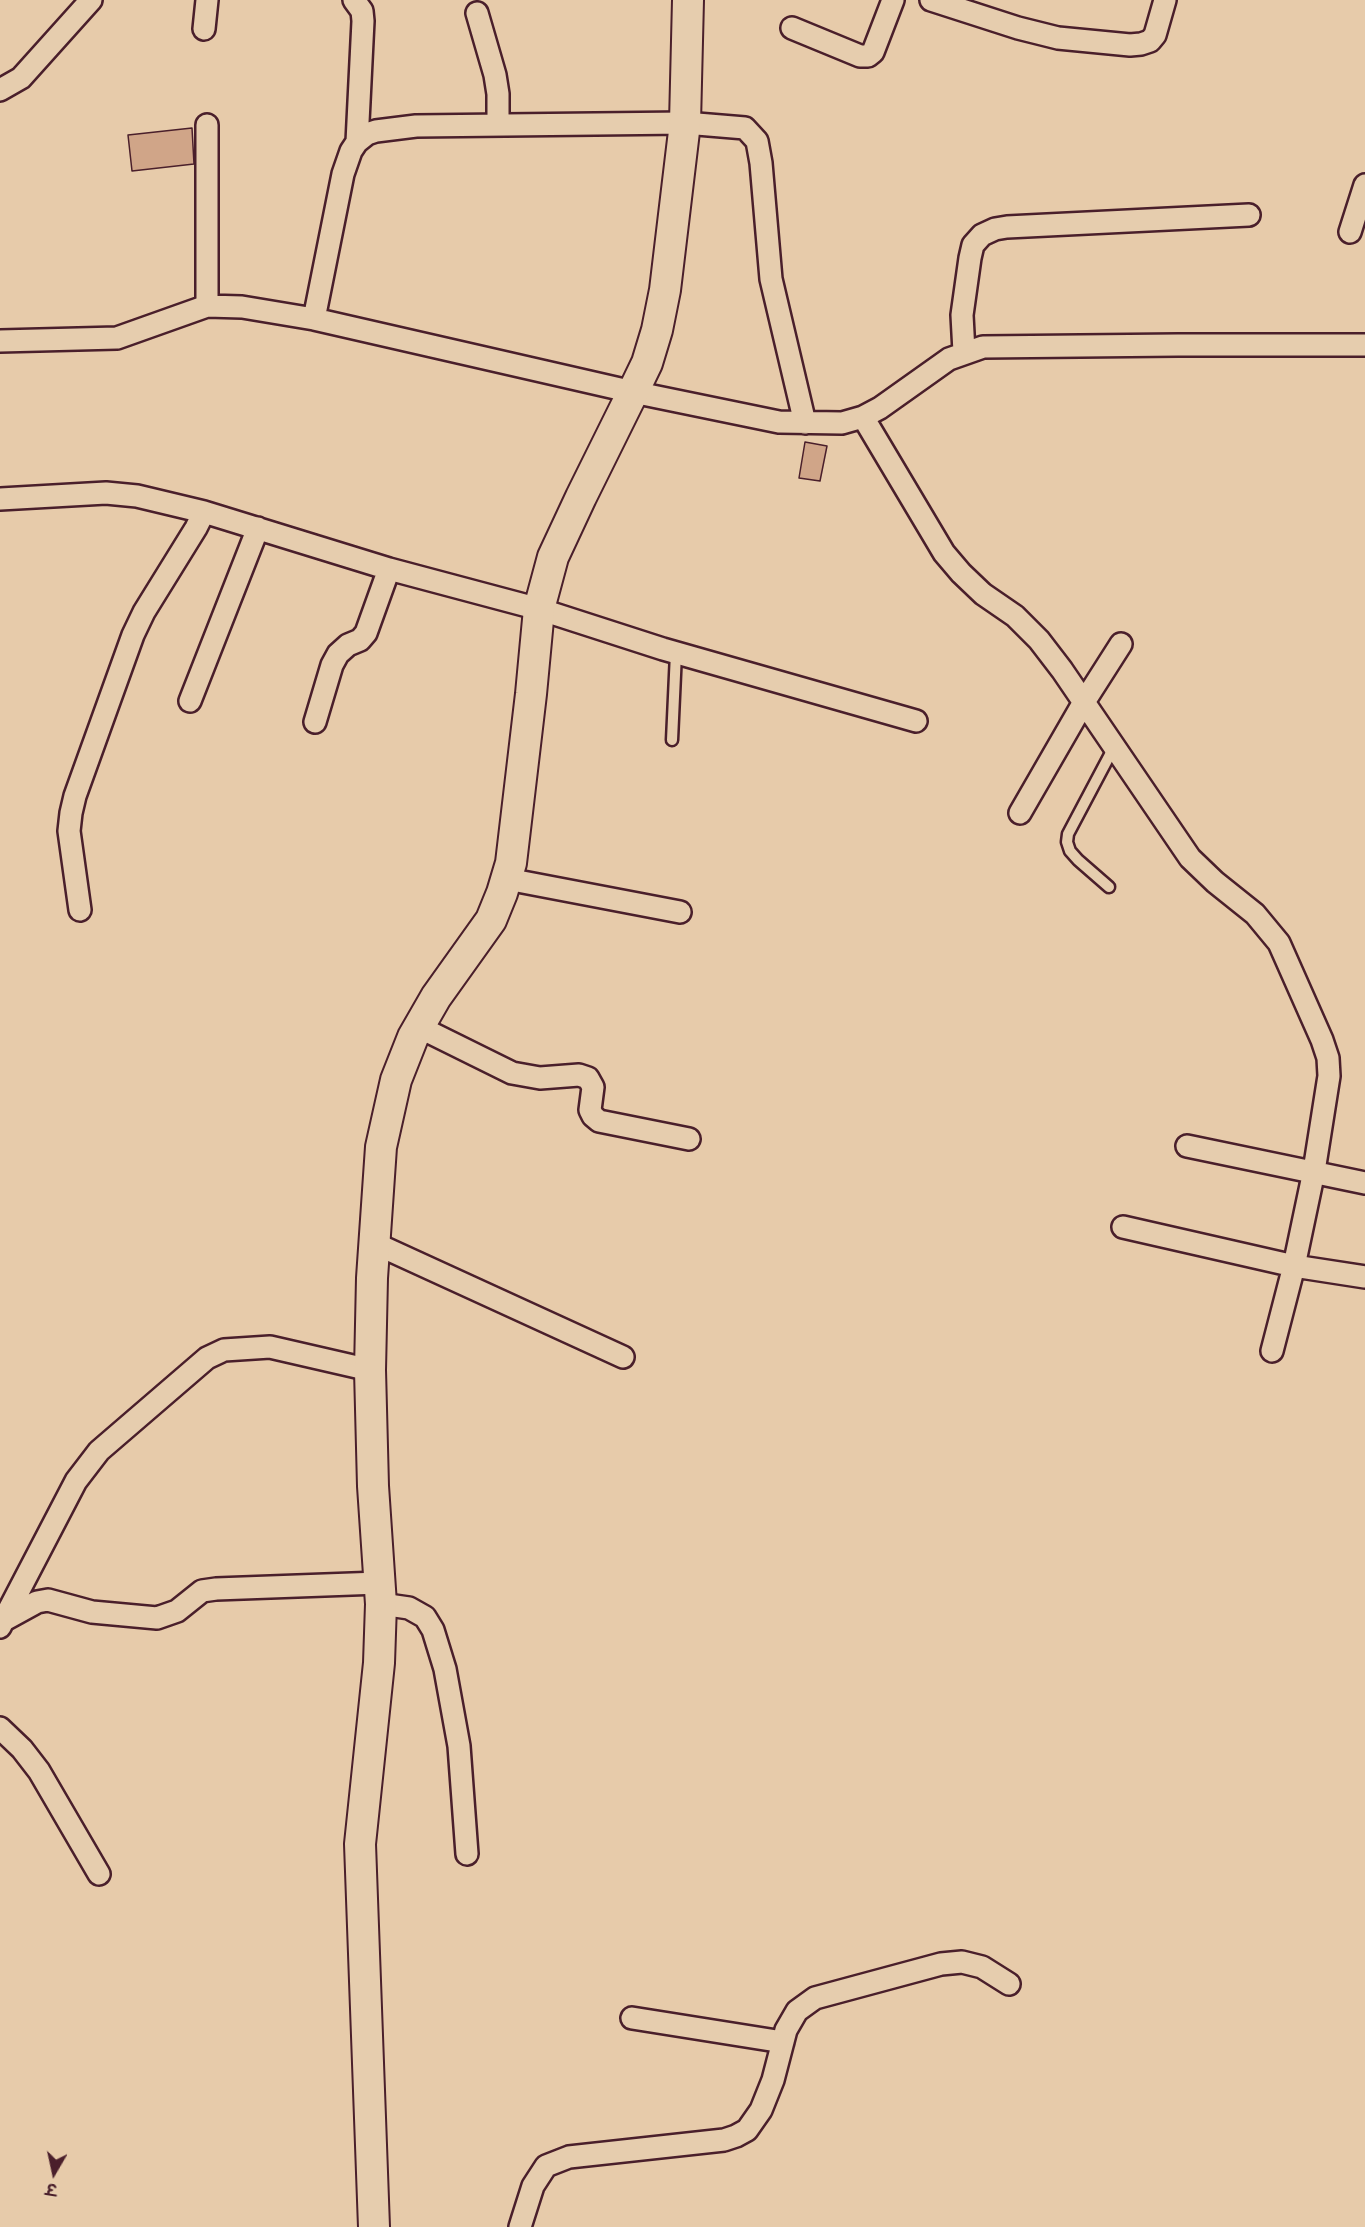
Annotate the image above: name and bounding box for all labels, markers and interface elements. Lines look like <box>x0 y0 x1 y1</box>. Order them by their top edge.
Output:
north arrow <box>24 2143 84 2203</box>
text: उ <box>44 2178 58 2203</box>

